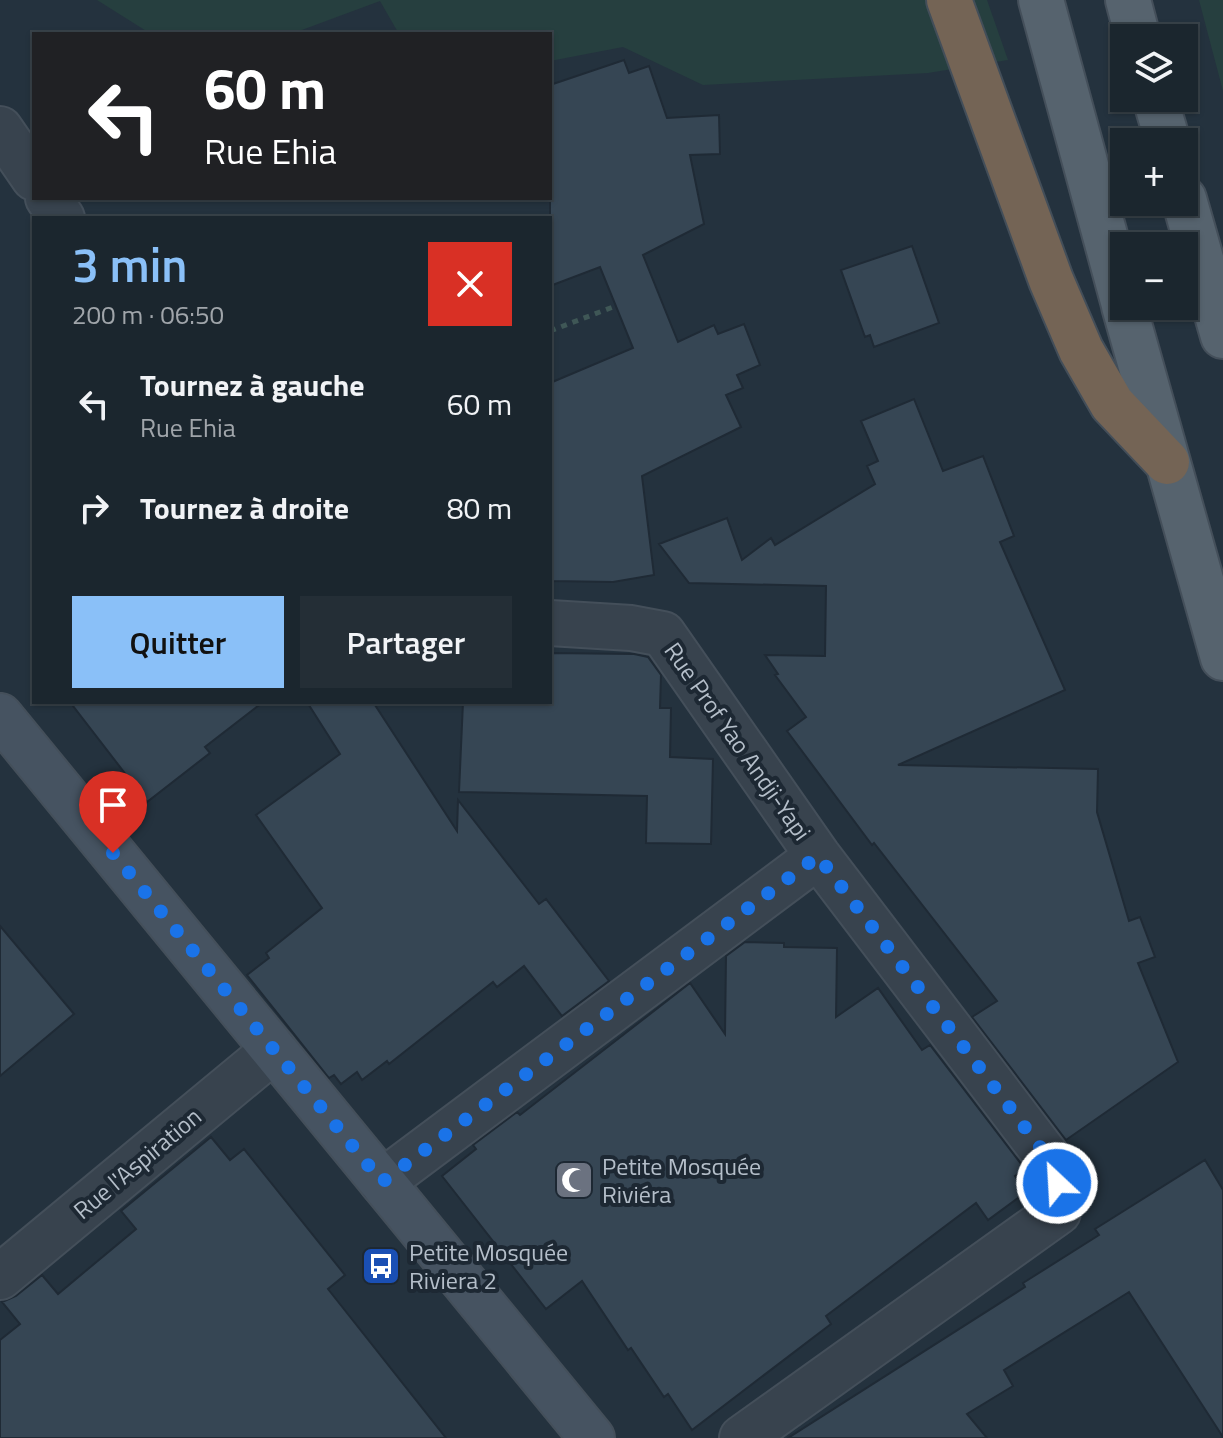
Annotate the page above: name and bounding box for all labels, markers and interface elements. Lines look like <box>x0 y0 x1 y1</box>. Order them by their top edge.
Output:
map controls <box>1110 24 1198 320</box>
button: layers <box>1110 24 1198 112</box>
text: 60 m <box>204 46 326 131</box>
icon: left <box>72 64 176 168</box>
text: Rue Ehia <box>204 123 336 178</box>
button: + <box>1110 128 1198 216</box>
text: 3 min <box>72 228 187 301</box>
button: − <box>1110 232 1198 320</box>
button: close <box>428 242 512 326</box>
text: 200 m · 06:50 <box>72 295 224 334</box>
text: Tournez à gauche <box>140 362 365 408</box>
text: 60 m <box>447 381 512 427</box>
icon: left <box>72 382 116 426</box>
text: Rue Ehia <box>140 408 236 447</box>
text: Tournez à droite <box>140 485 349 531</box>
text: 80 m <box>447 485 512 531</box>
icon: right <box>72 486 116 530</box>
button: Quitter <box>72 596 284 688</box>
button: Partager <box>300 596 512 688</box>
street label: Rue Prof Yao Andji-Yapi <box>656 634 820 848</box>
pin <box>79 771 147 853</box>
icon: arrive <box>91 783 135 827</box>
street label: Rue l'Aspiration <box>65 1099 209 1227</box>
position arrow <box>1015 1141 1099 1225</box>
place label: Petite Mosquée Riviéra <box>602 1148 761 1212</box>
mosque icon: Petite Mosquée Riviéra <box>553 1159 595 1201</box>
place label: Petite Mosquée Riviera 2 <box>409 1234 568 1298</box>
bus stop icon: Petite Mosquée Riviera 2 <box>360 1245 402 1287</box>

